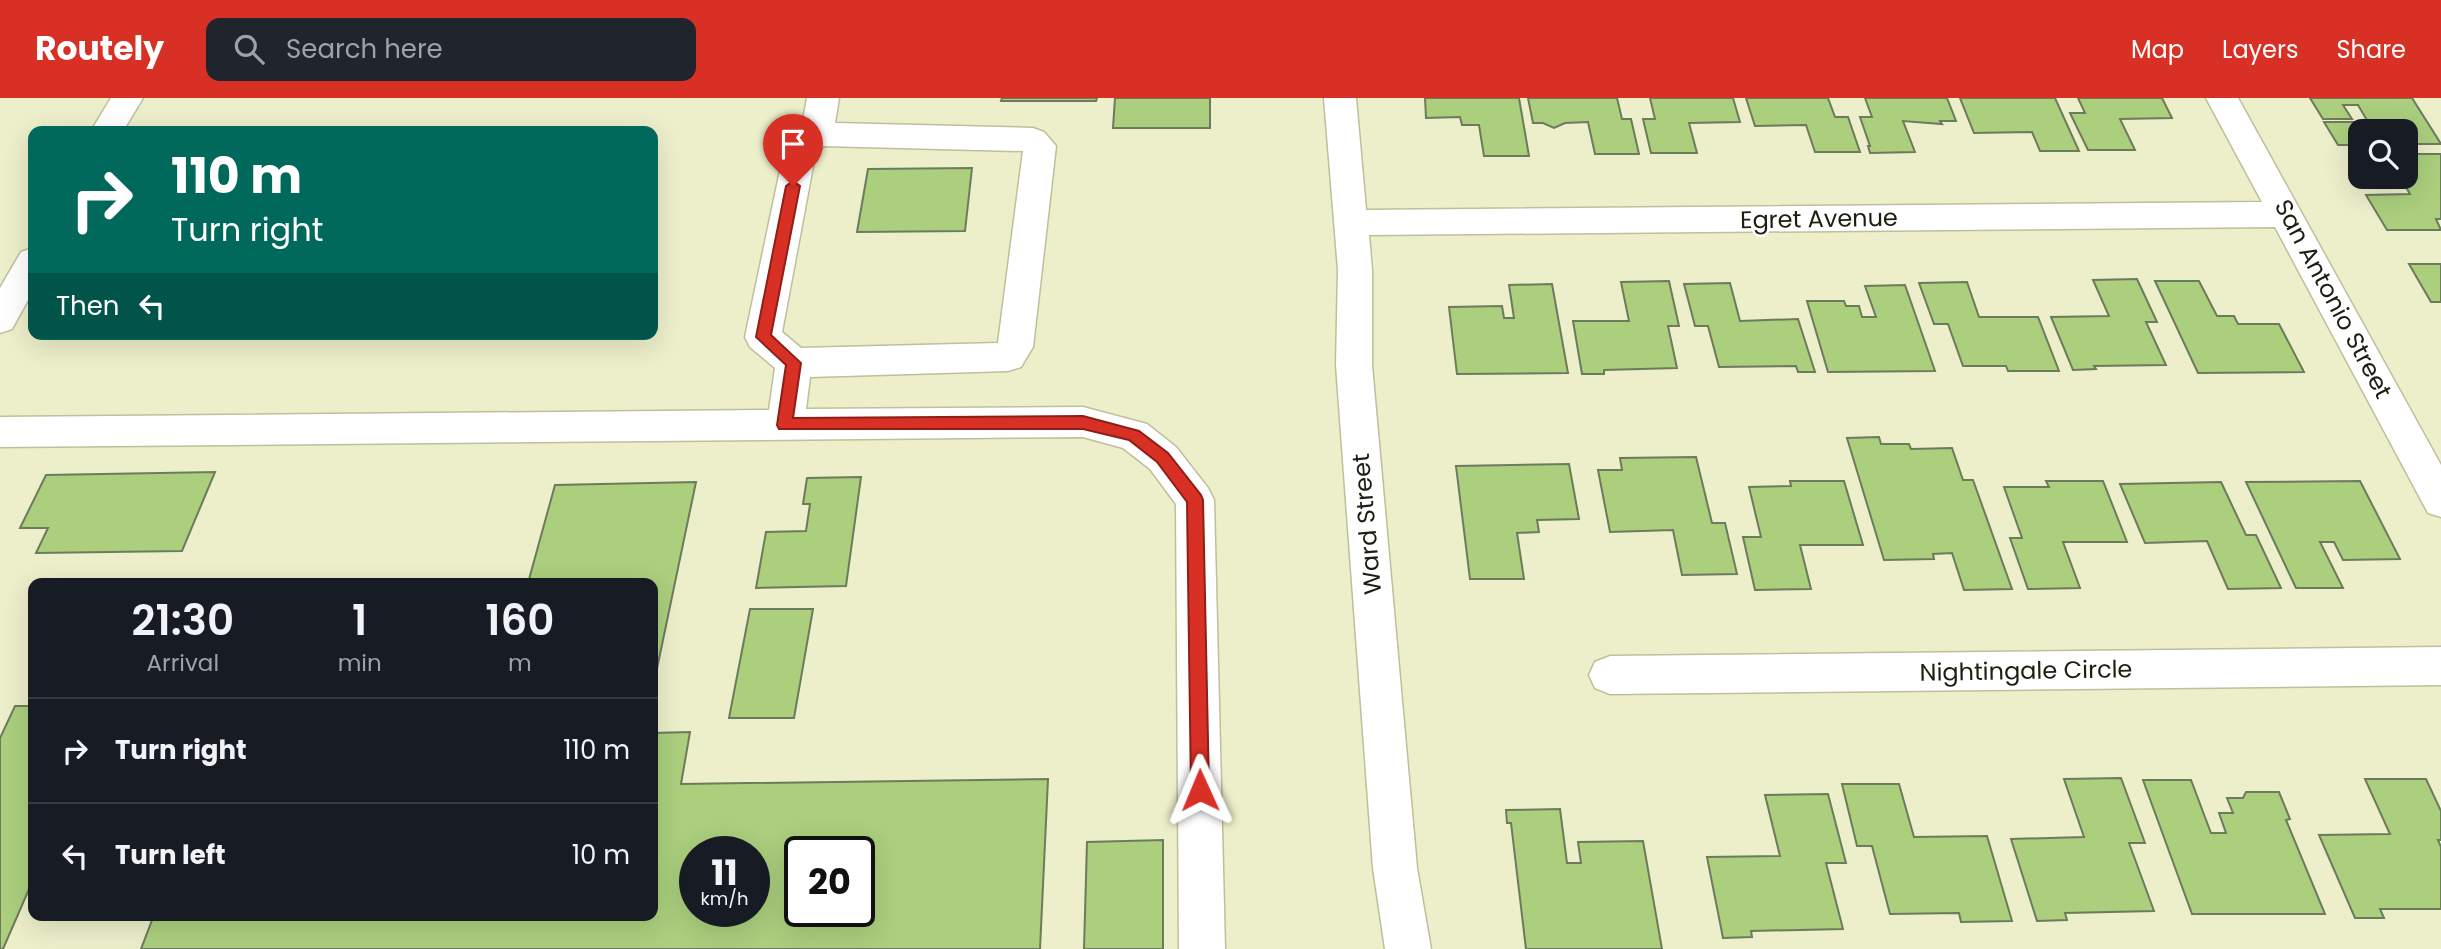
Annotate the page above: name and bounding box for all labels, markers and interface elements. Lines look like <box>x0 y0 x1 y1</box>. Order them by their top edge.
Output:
search box <box>206 18 696 81</box>
text: Routely <box>35 25 164 72</box>
icon: search <box>230 30 268 68</box>
text: Search here <box>286 31 443 67</box>
text: Map <box>2131 33 2184 66</box>
text: Layers <box>2222 33 2298 66</box>
text: Share <box>2336 33 2406 66</box>
pin <box>763 114 823 186</box>
map controls <box>2348 119 2418 189</box>
button: search <box>2348 119 2418 189</box>
icon: arrive <box>774 125 812 163</box>
text: 110 m <box>171 142 302 210</box>
icon: right <box>56 154 147 245</box>
street label: San Antonio Street <box>2267 193 2400 404</box>
street label: Egret Avenue <box>1740 201 1898 236</box>
text: Turn right <box>171 207 323 252</box>
icon: left <box>133 287 171 325</box>
text: Then <box>56 288 119 324</box>
street label: Ward Street <box>1344 452 1389 596</box>
text: 21:30 <box>132 591 234 650</box>
text: 1 <box>352 591 367 650</box>
text: 160 <box>485 591 554 650</box>
text: Arrival <box>147 647 219 679</box>
text: min <box>338 647 382 679</box>
text: m <box>508 647 532 679</box>
street label: Nightingale Circle <box>1919 652 2133 689</box>
icon: right <box>56 732 94 770</box>
text: Turn right <box>115 732 247 768</box>
text: 110 m <box>563 732 630 768</box>
position arrow <box>1163 753 1237 827</box>
speed limit sign: 20 <box>784 836 875 927</box>
icon: left <box>56 837 94 875</box>
text: Turn left <box>115 837 226 873</box>
text: 10 m <box>572 837 630 873</box>
text: 11 <box>711 848 738 897</box>
text: km/h <box>701 886 748 911</box>

